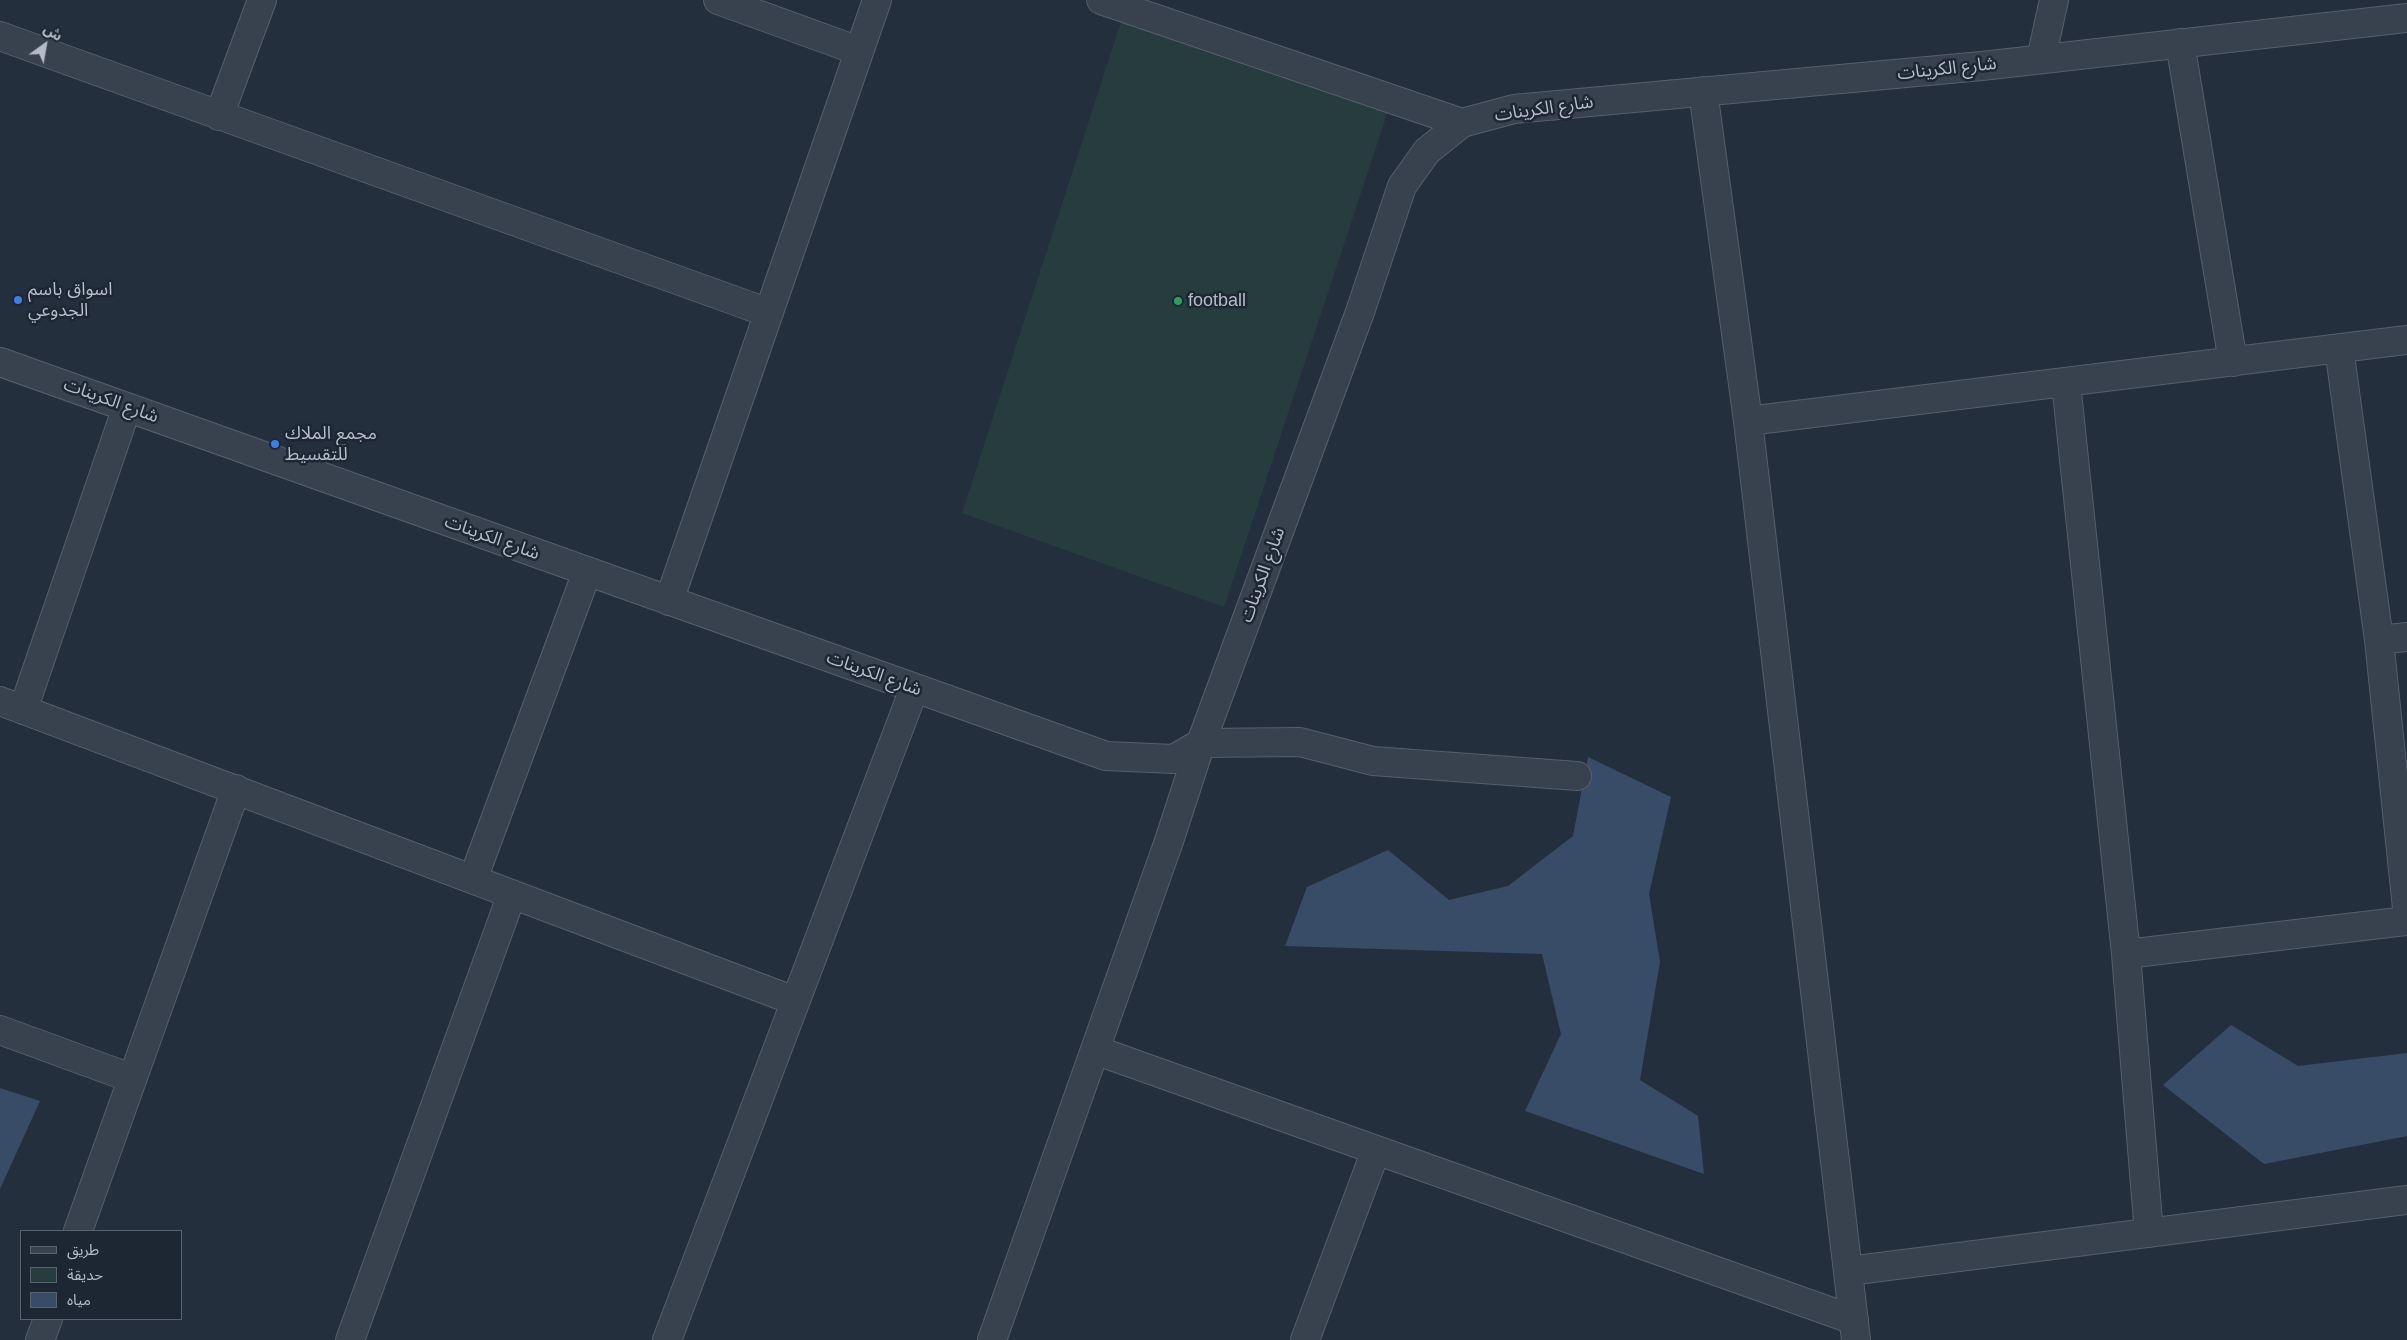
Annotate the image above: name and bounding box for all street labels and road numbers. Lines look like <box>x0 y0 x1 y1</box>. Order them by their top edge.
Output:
street label: شارع الکرينات <box>1896 53 1998 85</box>
street label: شارع الکرينات <box>1493 91 1595 127</box>
street label: شارع الکرينات <box>61 374 161 428</box>
street label: شارع الکرينات <box>442 511 542 565</box>
street label: شارع الکرينات <box>1236 525 1290 625</box>
street label: شارع الکرينات <box>824 647 924 701</box>

